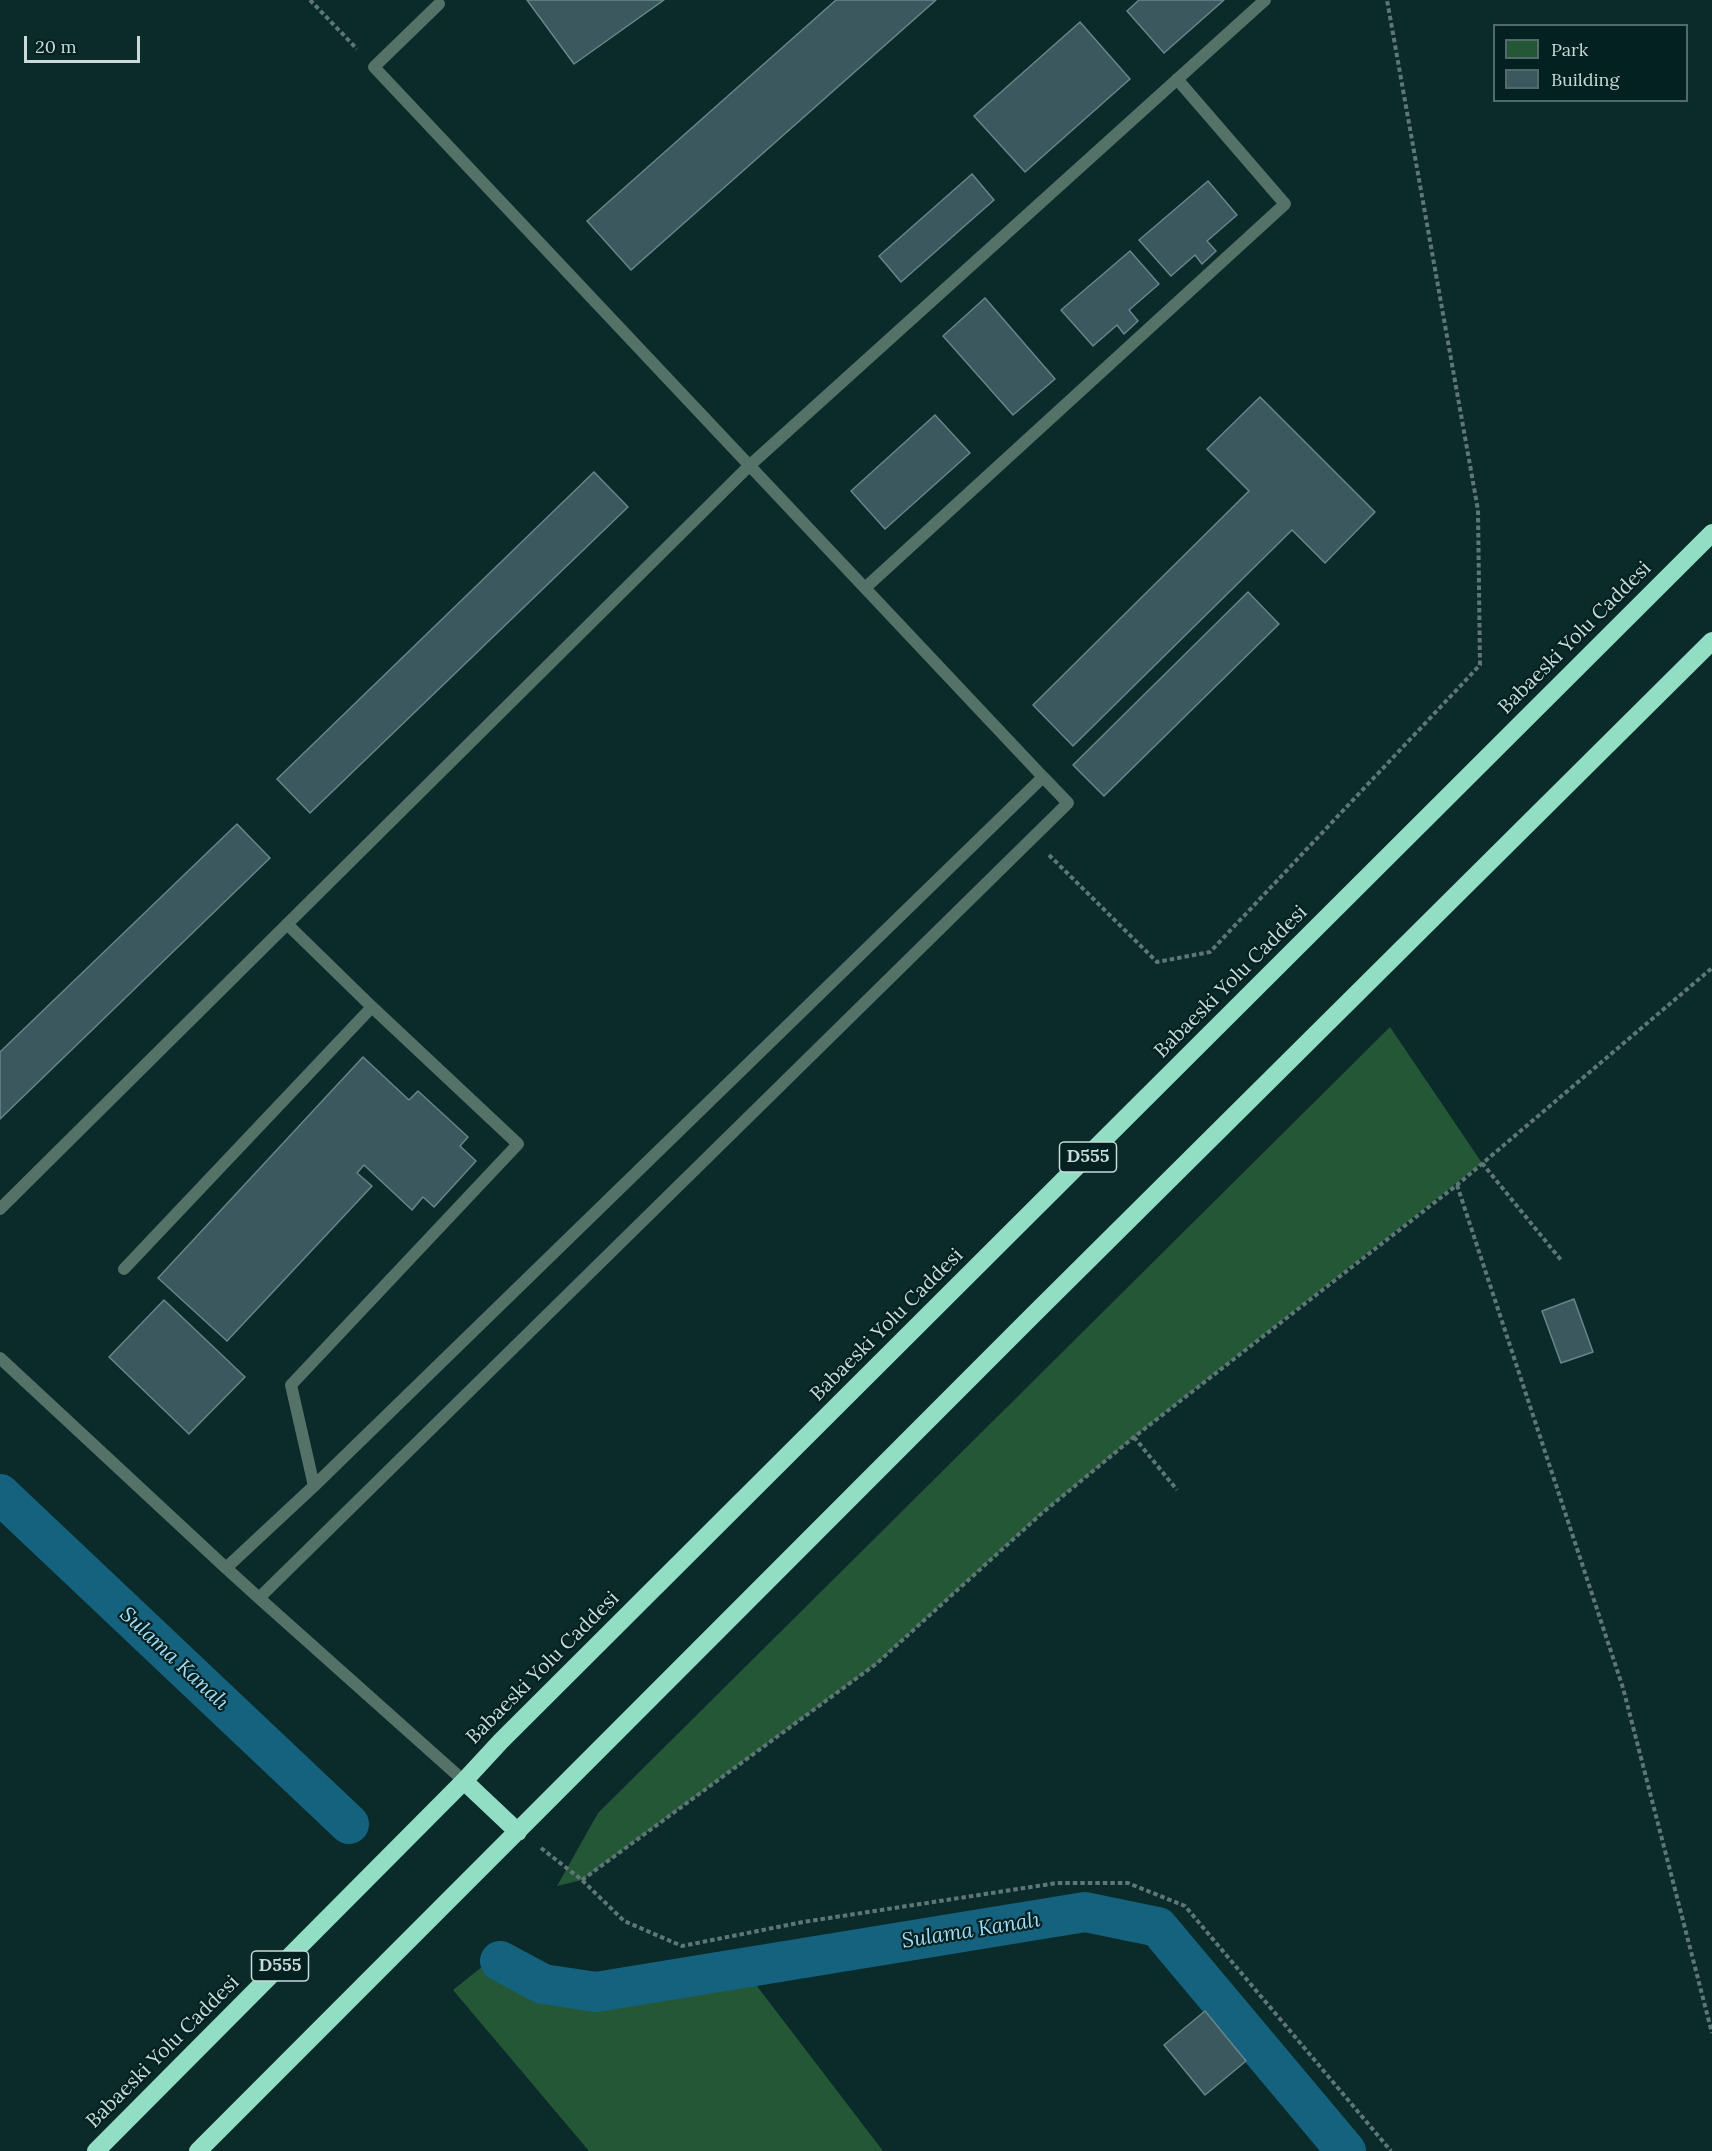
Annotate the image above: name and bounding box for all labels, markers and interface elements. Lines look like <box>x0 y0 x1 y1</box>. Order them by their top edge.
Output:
scale bar <box>27 24 142 62</box>
legend <box>1493 24 1688 102</box>
text: 20 m <box>35 35 77 58</box>
text: Park <box>1551 38 1588 61</box>
text: Building <box>1551 68 1619 91</box>
street label: Babaeski Yolu Caddesi <box>1494 557 1656 719</box>
street label: Babaeski Yolu Caddesi <box>1150 901 1312 1063</box>
road number: D555 <box>1060 1142 1116 1172</box>
street label: Babaeski Yolu Caddesi <box>806 1244 968 1406</box>
street label: Babaeski Yolu Caddesi <box>462 1587 624 1749</box>
water label: Sulama Kanalı <box>114 1602 234 1716</box>
water label: Sulama Kanalı <box>900 1908 1042 1954</box>
road number: D555 <box>252 1951 308 1981</box>
street label: Babaeski Yolu Caddesi <box>82 1971 244 2133</box>

